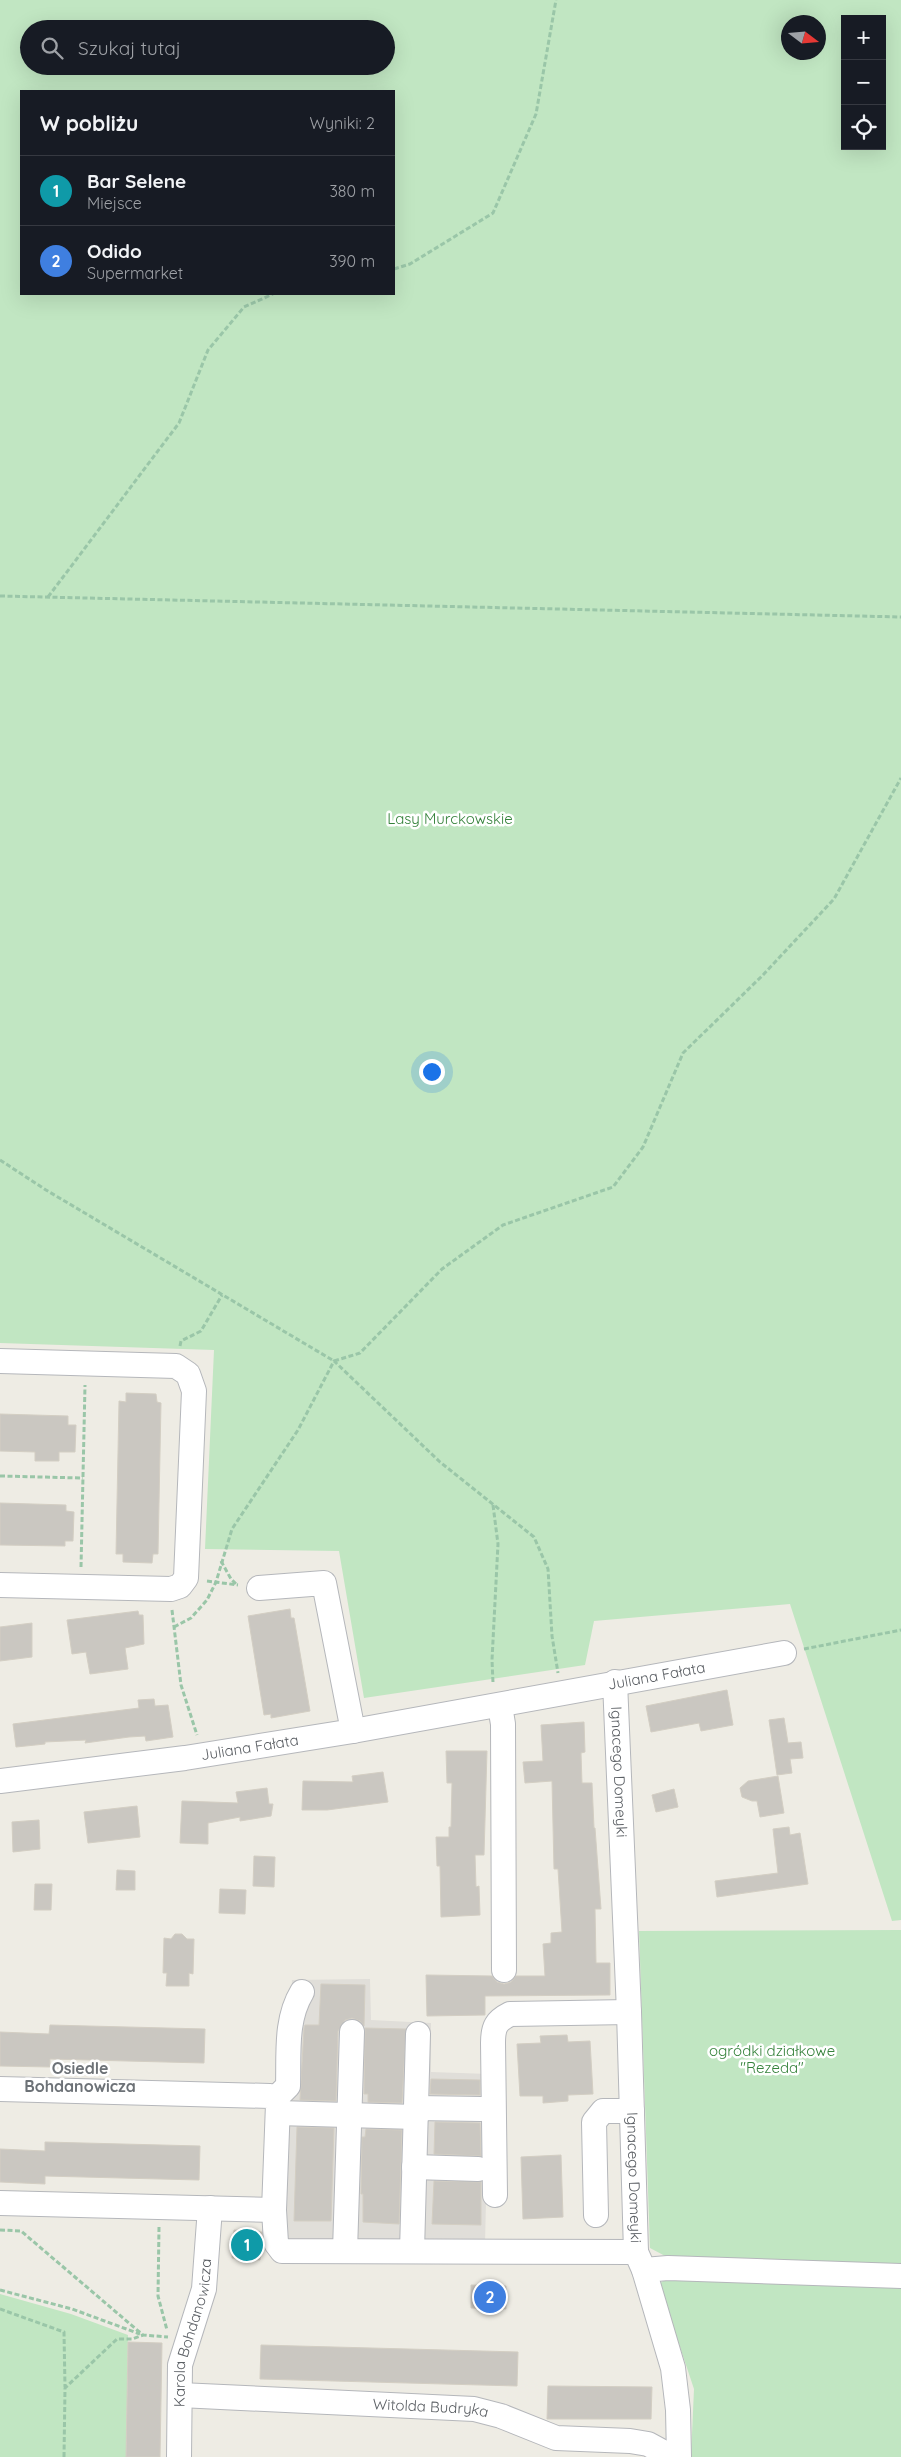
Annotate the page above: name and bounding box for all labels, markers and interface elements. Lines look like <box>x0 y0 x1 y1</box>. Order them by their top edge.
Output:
north arrow <box>781 15 826 60</box>
map controls <box>841 15 886 150</box>
button: + <box>841 15 886 60</box>
search box <box>20 20 395 75</box>
icon: search <box>38 34 66 62</box>
text: Szukaj tutaj <box>78 36 181 60</box>
button: − <box>841 60 886 105</box>
button: locate <box>841 105 886 150</box>
text: W pobliżu <box>40 110 138 136</box>
text: Wyniki: 2 <box>310 113 375 133</box>
text: Bar Selene <box>87 169 186 193</box>
text: 1 <box>53 181 59 201</box>
text: 380 m <box>329 181 375 201</box>
text: Miejsce <box>87 193 142 213</box>
text: Odido <box>87 239 142 263</box>
text: 2 <box>51 251 61 271</box>
text: 390 m <box>329 251 375 271</box>
text: Supermarket <box>87 263 183 283</box>
park label: Lasy Murckowskie <box>387 809 513 828</box>
your location <box>419 1059 445 1085</box>
street label: Juliana Fałata <box>606 1657 707 1694</box>
street label: Ignacego Domeyki <box>607 1706 632 1838</box>
street label: Juliana Fałata <box>199 1730 300 1764</box>
park label: ogródki działkowe "Rezeda" <box>709 2041 835 2077</box>
district label: Osiedle Bohdanowicza <box>24 2058 136 2096</box>
street label: Ignacego Domeyki <box>623 2112 646 2243</box>
pin: 1 <box>231 2226 263 2264</box>
street label: Karola Bohdanowicza <box>170 2258 215 2407</box>
pin: 2 <box>474 2278 506 2316</box>
street label: Witolda Budryka <box>372 2394 491 2421</box>

